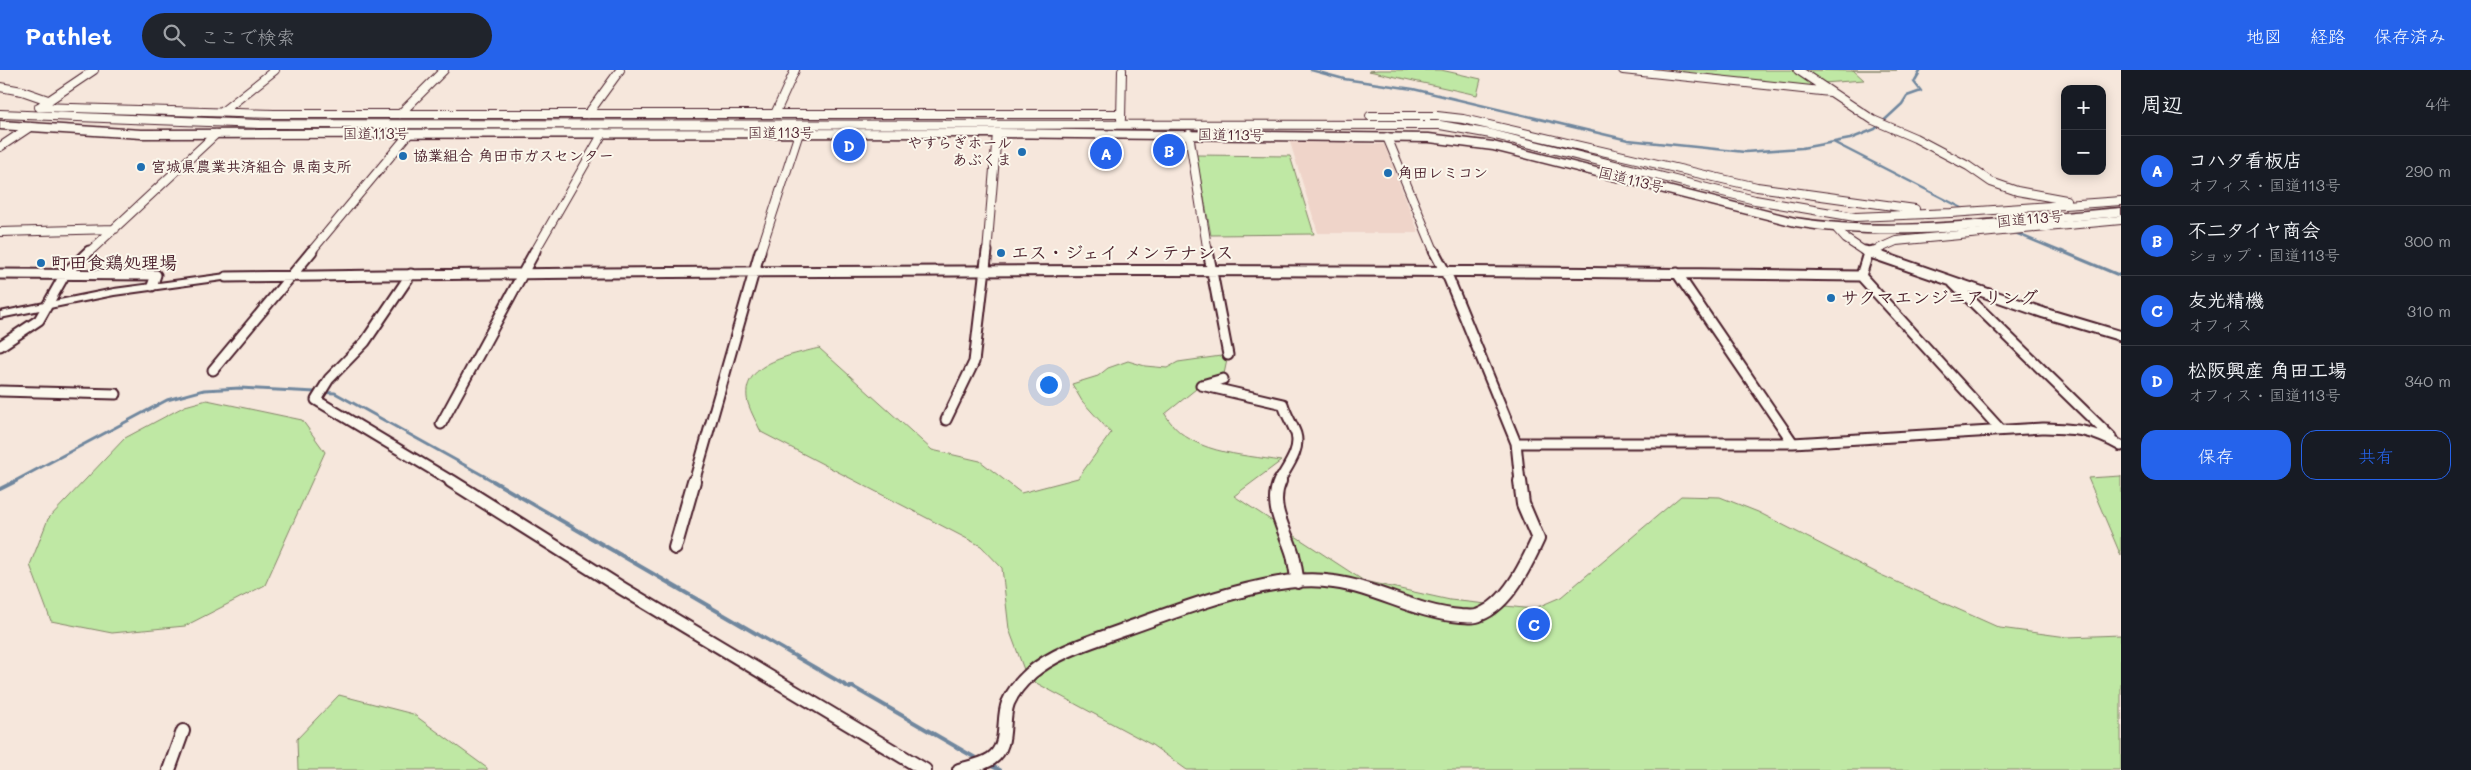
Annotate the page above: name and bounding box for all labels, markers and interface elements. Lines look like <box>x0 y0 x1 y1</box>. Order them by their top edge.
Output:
search box <box>142 13 492 58</box>
text: Pathlet <box>25 20 112 51</box>
icon: search <box>160 21 188 49</box>
text: ここで検索 <box>200 24 295 49</box>
text: 地図 <box>2246 24 2282 48</box>
text: 経路 <box>2310 24 2346 48</box>
text: 保存済み <box>2374 24 2446 48</box>
map controls <box>2061 85 2106 175</box>
button: + <box>2061 85 2106 130</box>
text: 周辺 <box>2141 90 2183 117</box>
text: 4件 <box>2426 93 2451 114</box>
street label: 国道113号 <box>747 122 815 142</box>
street label: 国道113号 <box>342 123 410 143</box>
street label: 国道113号 <box>1197 123 1265 145</box>
pin: D <box>833 126 865 164</box>
button: − <box>2061 130 2106 175</box>
pin: B <box>1153 131 1185 169</box>
place label: やすらぎホール あぶくま <box>908 132 1012 169</box>
pin: A <box>1090 134 1122 172</box>
place label: 協業組合 角田市ガスセンター <box>413 145 614 165</box>
marker: やすらぎホール あぶくま <box>1016 146 1028 158</box>
text: コハタ看板店 <box>2188 147 2302 172</box>
marker: 協業組合 角田市ガスセンター <box>397 150 409 162</box>
place label: 宮城県農業共済組合 県南支所 <box>151 156 351 176</box>
text: A <box>2151 160 2163 181</box>
text: 290 m <box>2405 160 2451 181</box>
marker: 宮城県農業共済組合 県南支所 <box>135 161 147 173</box>
street label: 国道113号 <box>1596 161 1666 197</box>
place label: 角田レミコン <box>1398 162 1488 182</box>
marker: 角田レミコン <box>1382 167 1394 179</box>
text: オフィス · 国道113号 <box>2188 174 2341 195</box>
street label: 国道113号 <box>1996 205 2064 231</box>
text: 不二タイヤ商会 <box>2188 217 2320 242</box>
text: B <box>2152 230 2162 251</box>
text: 300 m <box>2404 230 2451 251</box>
place label: エス・ジェイ メンテナンス <box>1011 240 1233 264</box>
text: ショップ · 国道113号 <box>2188 244 2340 265</box>
marker: エス・ジェイ メンテナンス <box>995 247 1007 259</box>
place label: 町田食鶏処理場 <box>51 250 177 274</box>
marker: 町田食鶏処理場 <box>35 257 47 269</box>
place label: サクマエンジニアリング <box>1841 285 2038 309</box>
text: 友光精機 <box>2188 287 2264 312</box>
marker: サクマエンジニアリング <box>1825 292 1837 304</box>
text: C <box>2151 300 2163 321</box>
text: 310 m <box>2407 300 2451 321</box>
text: オフィス <box>2188 314 2252 335</box>
text: 松阪興産 角田工場 <box>2188 357 2347 382</box>
text: D <box>2151 370 2163 391</box>
text: 340 m <box>2404 370 2451 391</box>
your location <box>1036 372 1062 398</box>
text: オフィス · 国道113号 <box>2188 384 2341 405</box>
button: 保存 <box>2141 430 2291 480</box>
button: 共有 <box>2301 430 2451 480</box>
pin: C <box>1518 605 1550 643</box>

